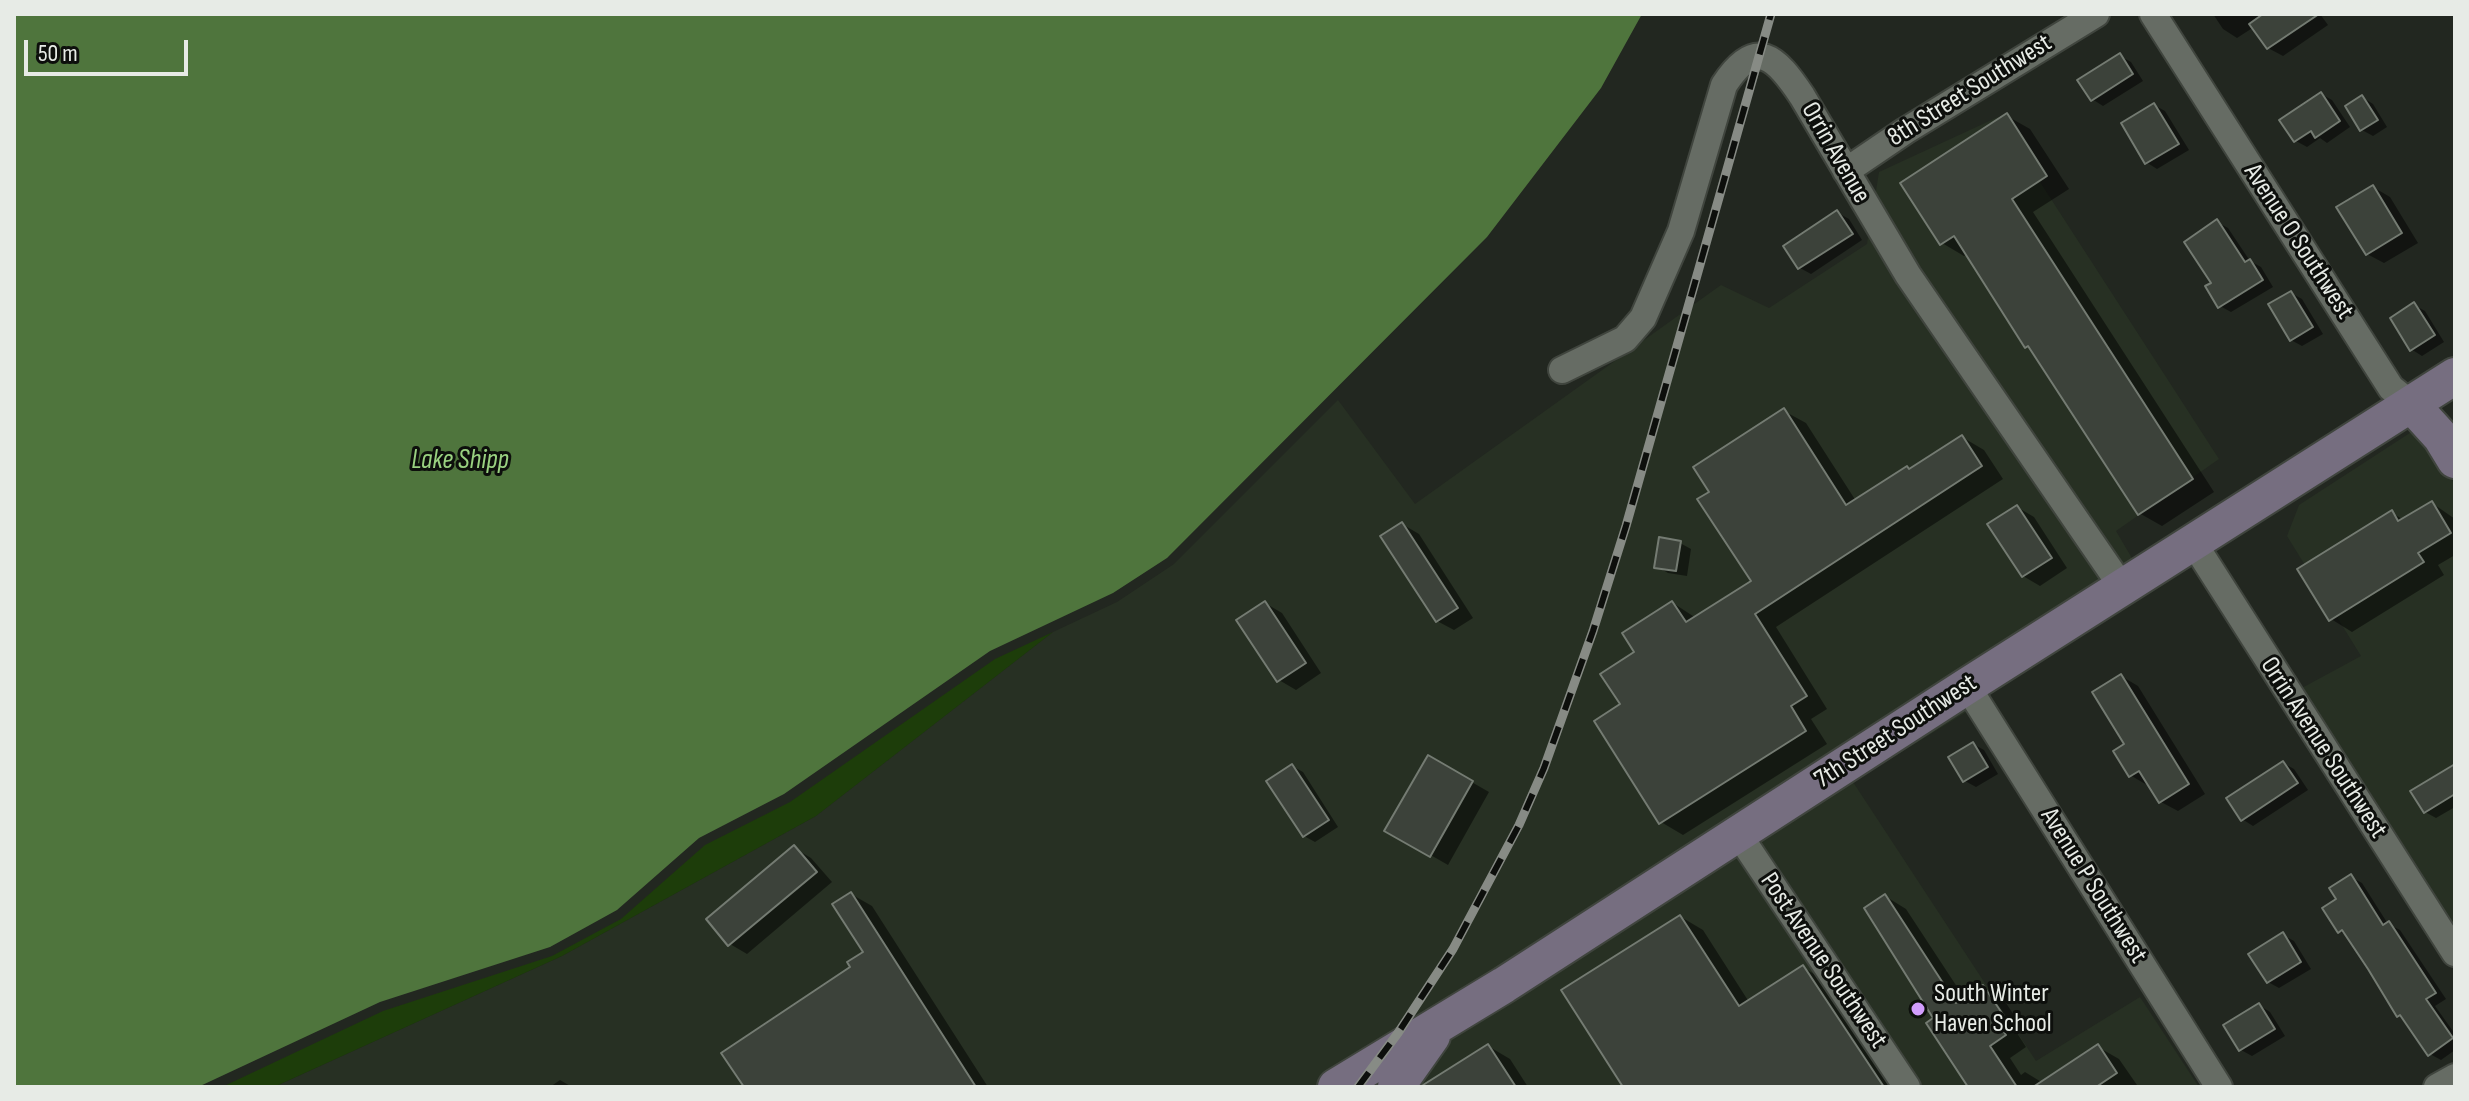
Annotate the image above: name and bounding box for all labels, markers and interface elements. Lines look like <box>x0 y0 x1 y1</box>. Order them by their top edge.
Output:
scale bar <box>28 24 192 74</box>
street label: 8th Street Southwest <box>1882 28 2058 154</box>
text: 50 m <box>38 39 78 68</box>
street label: Orrin Avenue <box>1794 97 1876 209</box>
street label: Avenue O Southwest <box>2236 159 2360 325</box>
water label: Lake Shipp <box>411 444 509 478</box>
street label: Orrin Avenue Southwest <box>2253 652 2393 844</box>
street label: 7th Street Southwest <box>1809 668 1983 796</box>
street label: Avenue P Southwest <box>2033 803 2153 969</box>
street label: Post Avenue Southwest <box>1753 867 1893 1055</box>
place label: South Winter Haven School <box>1934 978 2052 1040</box>
marker: South Winter Haven School <box>1909 1000 1927 1018</box>

